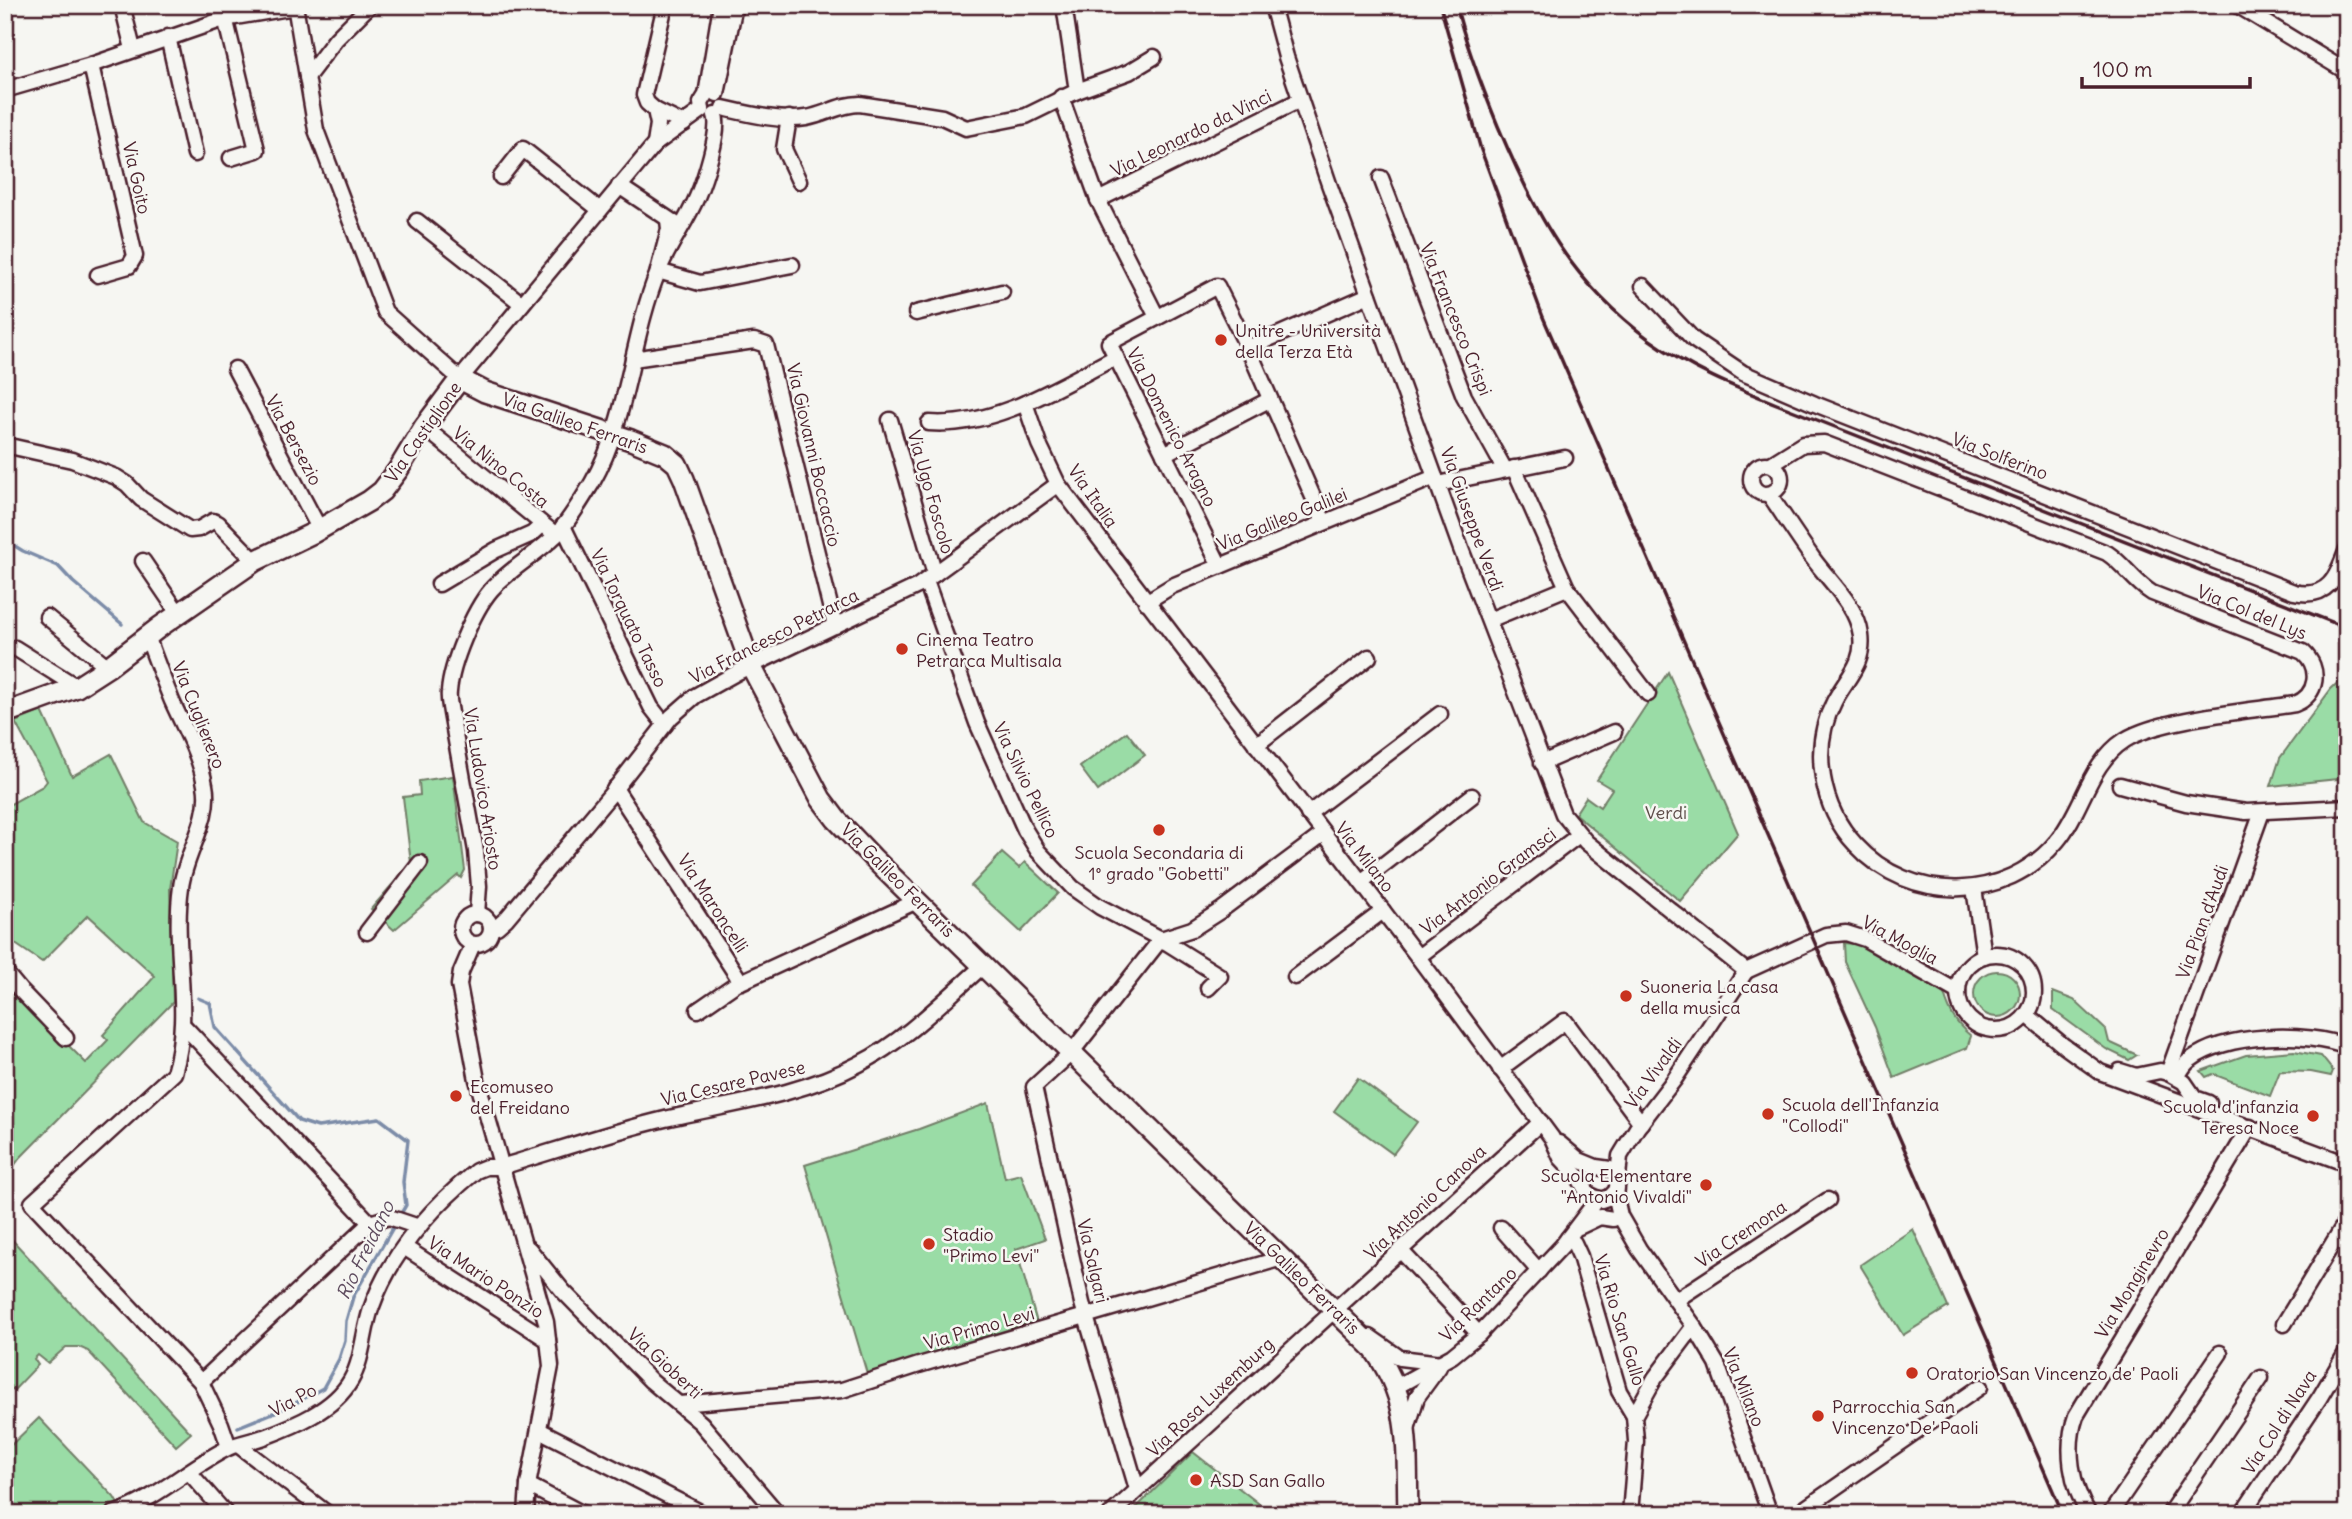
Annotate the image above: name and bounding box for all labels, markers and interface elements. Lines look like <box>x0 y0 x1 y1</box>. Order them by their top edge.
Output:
scale bar <box>2082 46 2250 90</box>
text: 100 m <box>2093 56 2152 83</box>
street label: Via Leonardo da Vinci <box>1107 84 1275 182</box>
street label: Via Goito <box>118 140 156 216</box>
street label: Via Francesco Crispi <box>1415 239 1497 399</box>
place label: Unitre - Università della Terza Età <box>1235 319 1381 363</box>
marker: Unitre - Università della Terza Età <box>1213 332 1229 348</box>
street label: Via Domenico Aragno <box>1122 344 1222 510</box>
street label: Via Giovanni Boccaccio <box>782 361 846 549</box>
street label: Via Castiglione <box>380 377 466 487</box>
street label: Via Galileo Ferraris <box>499 387 651 459</box>
street label: Via Bersezio <box>261 391 327 489</box>
street label: Via Nino Costa <box>448 421 554 513</box>
street label: Via Solferino <box>1949 427 2051 485</box>
street label: Via Ugo Foscolo <box>902 428 960 556</box>
street label: Via Giuseppe Verdi <box>1435 444 1509 594</box>
street label: Via Italia <box>1063 460 1123 532</box>
street label: Via Galileo Galilei <box>1214 482 1350 556</box>
street label: Via Torquato Tasso <box>585 545 673 691</box>
street label: Via Col del Lys <box>2194 580 2310 644</box>
street label: Via Francesco Petrarca <box>685 583 863 689</box>
place label: Cinema Teatro Petrarca Multisala <box>916 628 1062 672</box>
marker: Cinema Teatro Petrarca Multisala <box>894 641 910 657</box>
street label: Via Cuglierero <box>167 658 231 772</box>
street label: Via Ludovico Ariosto <box>459 706 507 872</box>
street label: Via Silvio Pellico <box>988 718 1064 842</box>
park label: Verdi <box>1645 801 1687 824</box>
street label: Via Milano <box>1330 817 1400 897</box>
street label: Via Galileo Ferraris <box>836 818 960 942</box>
marker: Scuola Secondaria di 1° grado "Gobetti" <box>1151 822 1167 838</box>
street label: Via Antonio Gramsci <box>1415 822 1561 940</box>
place label: Scuola Secondaria di 1° grado "Gobetti" <box>1075 841 1243 885</box>
street label: Via Maroncelli <box>673 849 753 957</box>
street label: Via Pian d'Audi <box>2171 862 2233 982</box>
street label: Via Moglia <box>1858 910 1942 970</box>
place label: Suoneria La casa della musica <box>1640 975 1779 1019</box>
marker: Suoneria La casa della musica <box>1618 988 1634 1004</box>
street label: Via Vivaldi <box>1619 1033 1687 1113</box>
street label: Via Cesare Pavese <box>659 1055 807 1111</box>
place label: Ecomuseo del Freidano <box>470 1075 570 1119</box>
marker: Ecomuseo del Freidano <box>448 1088 464 1104</box>
place label: Scuola dell'Infanzia "Collodi" <box>1782 1093 1939 1137</box>
place label: Scuola d'infanzia Teresa Noce <box>2163 1095 2299 1139</box>
marker: Scuola dell'Infanzia "Collodi" <box>1760 1106 1776 1122</box>
marker: Scuola d'infanzia Teresa Noce <box>2305 1108 2321 1124</box>
street label: Via Antonio Canova <box>1359 1140 1491 1264</box>
place label: Scuola Elementare "Antonio Vivaldi" <box>1541 1164 1692 1208</box>
marker: Scuola Elementare "Antonio Vivaldi" <box>1698 1177 1714 1193</box>
street label: Via Cremona <box>1691 1195 1791 1273</box>
water label: Rio Freidano <box>331 1196 400 1303</box>
street label: Via Salgari <box>1072 1217 1114 1305</box>
street label: Via Galileo Ferraris <box>1239 1217 1365 1339</box>
place label: Stadio "Primo Levi" <box>943 1223 1039 1267</box>
street label: Via Monginevro <box>2090 1223 2174 1343</box>
street label: Via Mario Ponzio <box>423 1231 549 1323</box>
marker: Stadio "Primo Levi" <box>921 1236 937 1252</box>
street label: Via Rio San Gallo <box>1589 1252 1651 1388</box>
street label: Via Rantano <box>1435 1261 1521 1347</box>
street label: Via Primo Levi <box>921 1301 1037 1355</box>
street label: Via Gioberti <box>623 1323 707 1403</box>
street label: Via Rosa Luxemburg <box>1142 1332 1278 1462</box>
street label: Via Milano <box>1718 1344 1770 1430</box>
place label: Oratorio San Vincenzo de' Paoli <box>1926 1362 2179 1385</box>
marker: Oratorio San Vincenzo de' Paoli <box>1904 1365 1920 1381</box>
street label: Via Col di Nava <box>2237 1365 2321 1479</box>
street label: Via Po <box>265 1378 321 1422</box>
place label: Parrocchia San Vincenzo De' Paoli <box>1832 1395 1978 1439</box>
marker: Parrocchia San Vincenzo De' Paoli <box>1810 1408 1826 1424</box>
place label: ASD San Gallo <box>1210 1469 1325 1492</box>
marker: ASD San Gallo <box>1188 1472 1204 1488</box>

